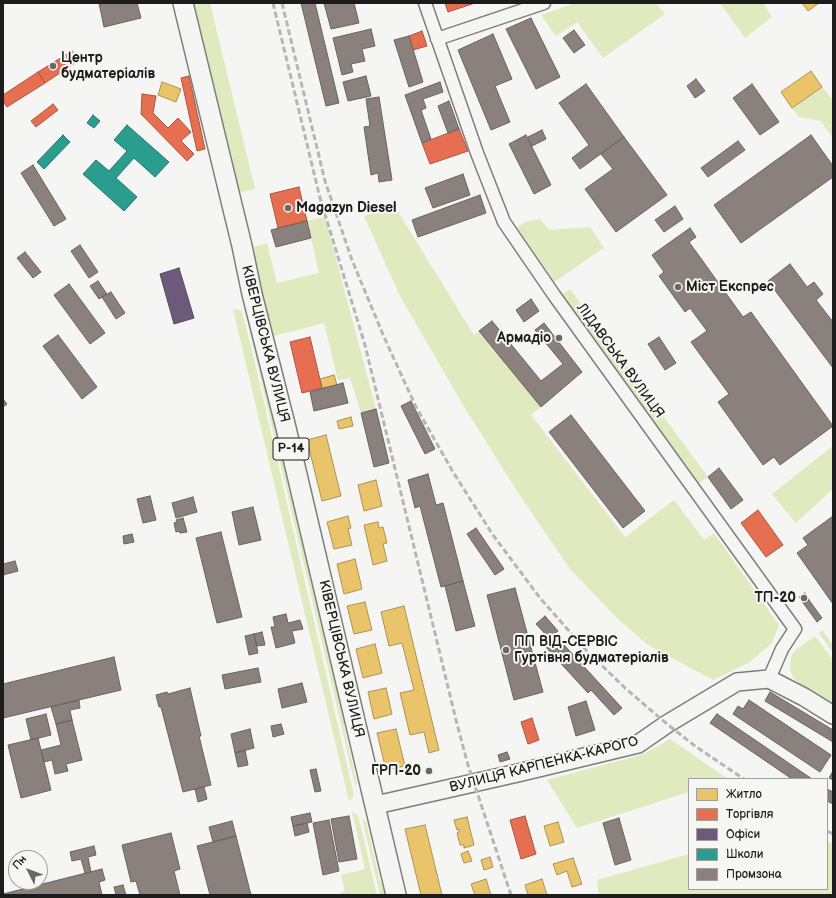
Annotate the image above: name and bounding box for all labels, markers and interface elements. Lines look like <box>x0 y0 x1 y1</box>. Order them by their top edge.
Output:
place label: Центр будматеріалів <box>61 50 155 82</box>
marker: Центр будматеріалів <box>48 61 58 71</box>
place label: Magazyn Diesel <box>296 200 397 216</box>
marker: Magazyn Diesel <box>283 203 293 213</box>
street label: КІВЕРЦІВСЬКА ВУЛИЦЯ <box>237 264 293 424</box>
place label: Міст Експрес <box>686 279 774 295</box>
marker: Міст Експрес <box>673 282 683 292</box>
street label: ЛІДАВСЬКА ВУЛИЦЯ <box>573 300 667 422</box>
place label: Армадіо <box>497 330 551 346</box>
marker: Армадіо <box>554 333 564 343</box>
road number: Р-14 <box>273 438 309 460</box>
street label: КІВЕРЦІВСЬКА ВУЛИЦЯ <box>315 579 367 739</box>
place label: ТП-20 <box>754 590 796 606</box>
marker: ТП-20 <box>799 593 809 603</box>
place label: ПП ВІД-СЕРВІС Гуртівня будматеріалів <box>514 634 669 666</box>
marker: ПП ВІД-СЕРВІС Гуртівня будматеріалів <box>501 645 511 655</box>
street label: ВУЛИЦЯ КАРПЕНКА-КАРОГО <box>448 733 640 797</box>
place label: ГРП-20 <box>371 763 421 779</box>
marker: ГРП-20 <box>424 766 434 776</box>
legend <box>688 778 828 890</box>
text: Житло <box>726 787 762 802</box>
text: Торгівля <box>726 807 773 822</box>
text: Офіси <box>726 827 760 842</box>
text: Школи <box>726 847 763 862</box>
north arrow <box>8 850 48 890</box>
text: Пн <box>10 853 29 872</box>
text: Промзона <box>726 867 782 882</box>

